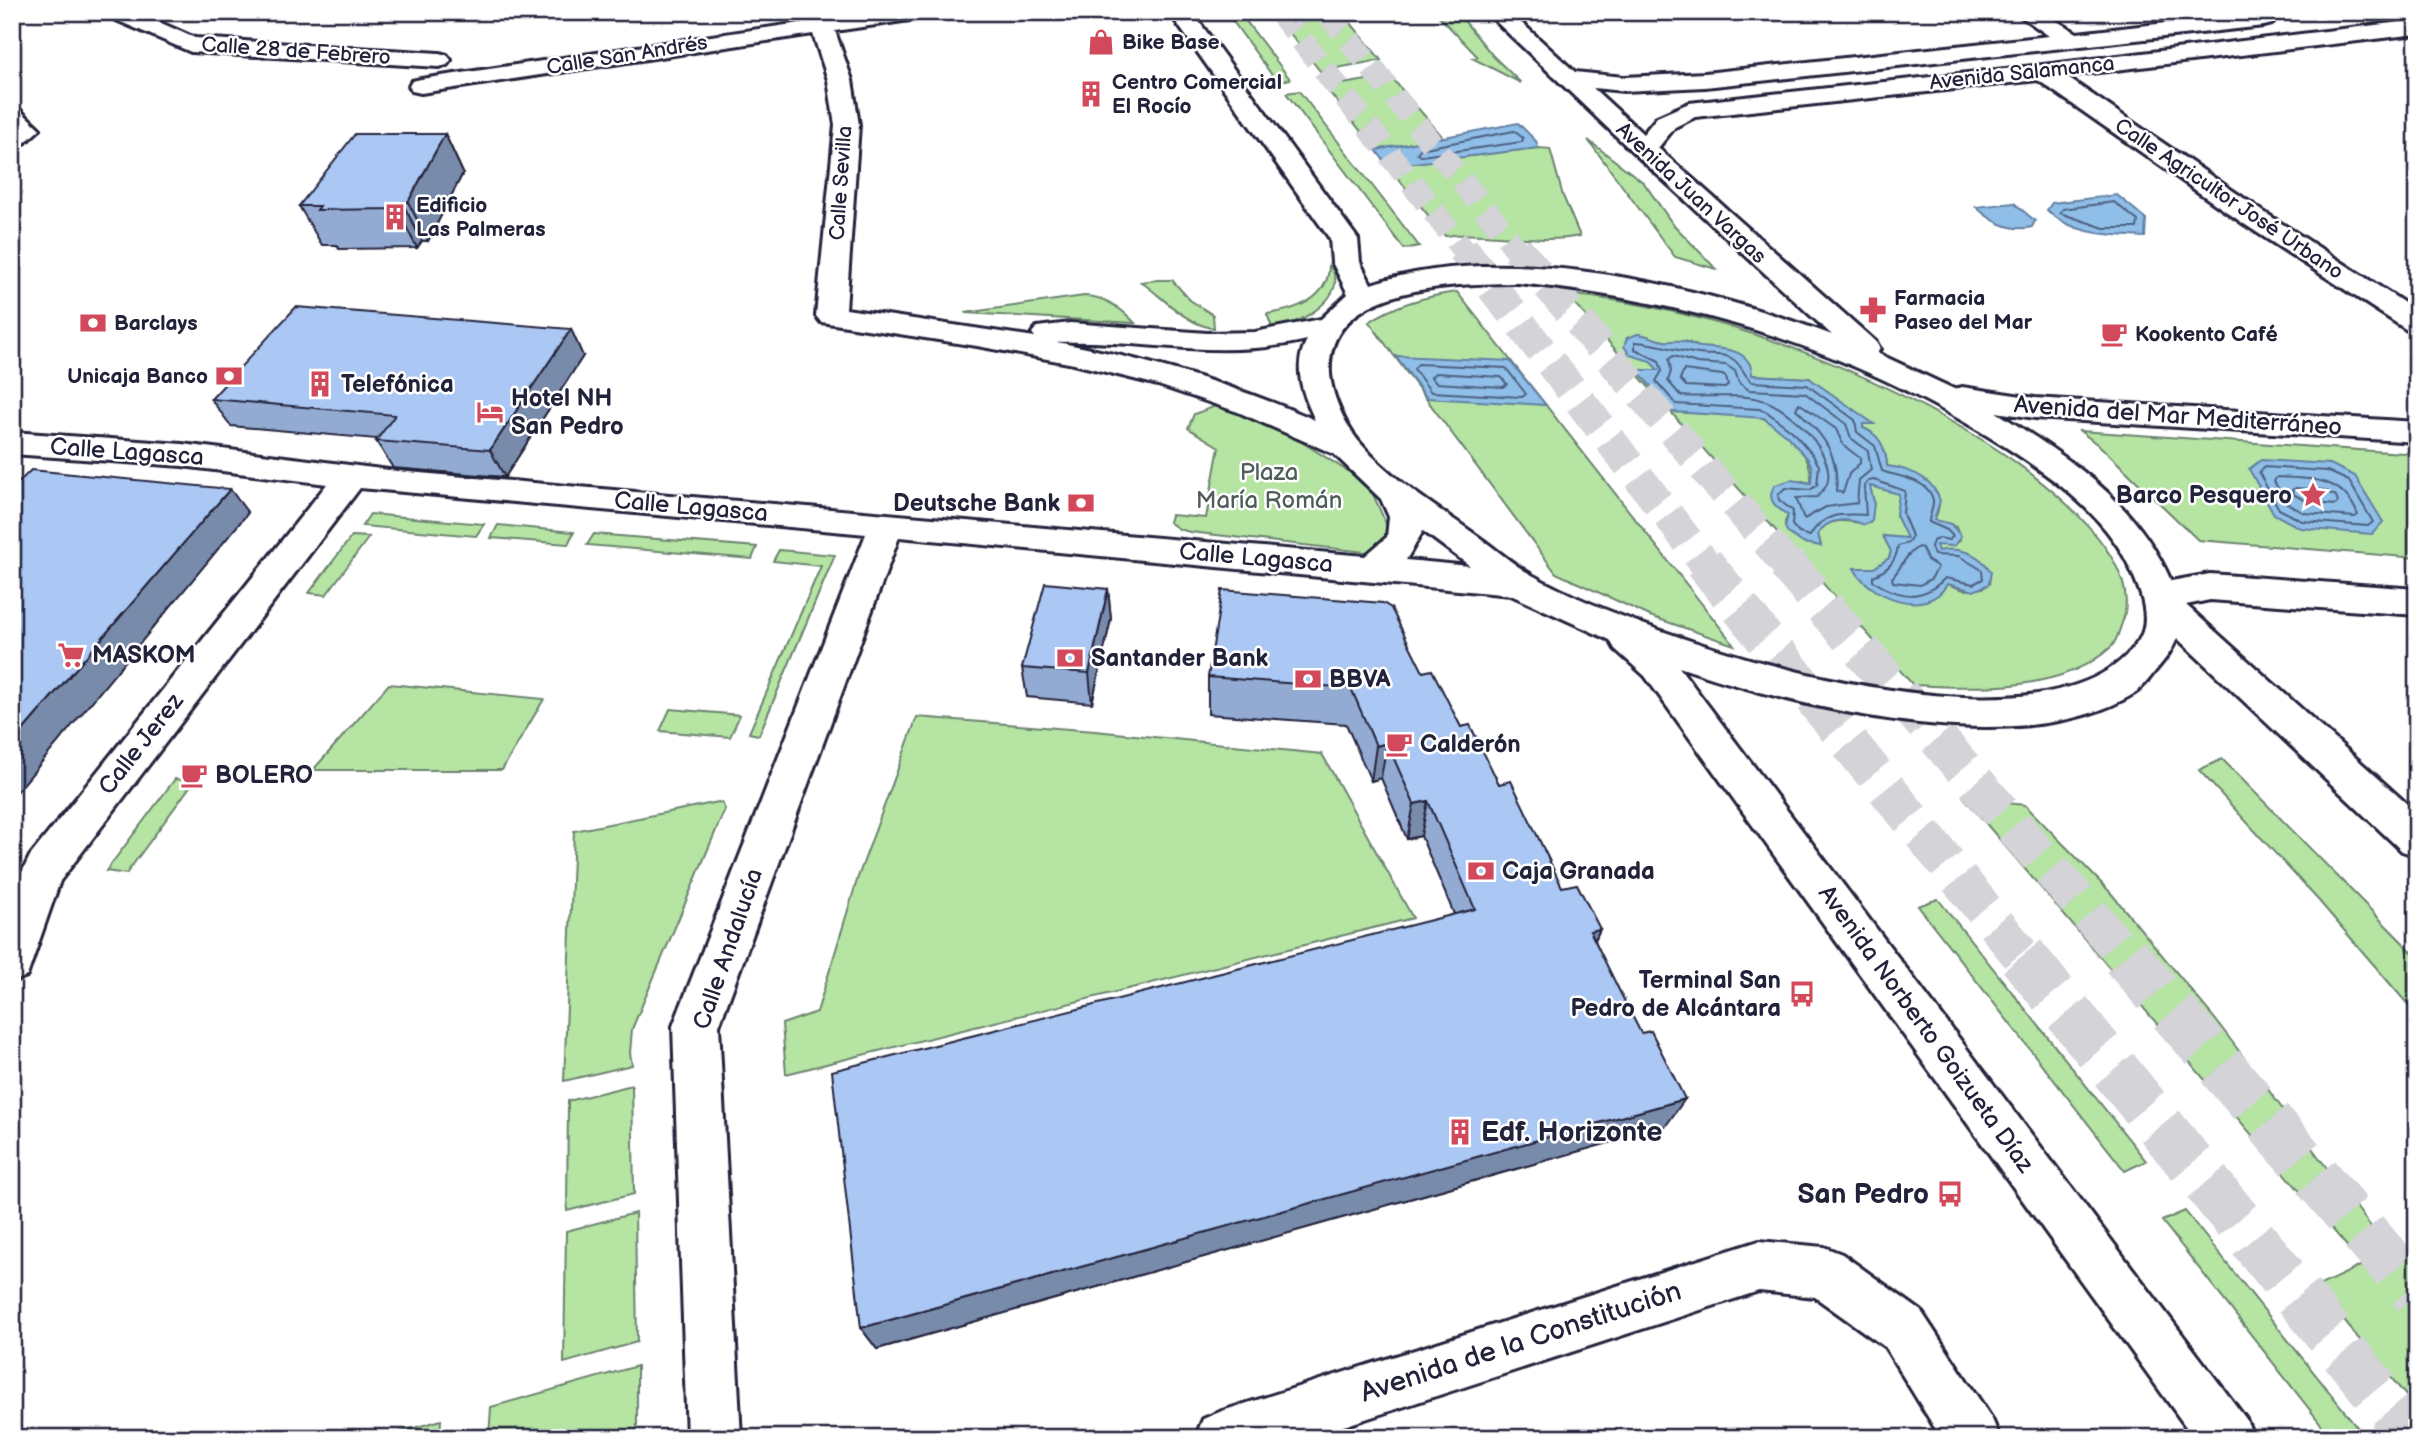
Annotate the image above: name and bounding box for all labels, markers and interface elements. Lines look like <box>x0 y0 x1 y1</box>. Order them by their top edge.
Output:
shop icon: Bike Base <box>1086 27 1116 57</box>
street label: Calle San Andrés <box>545 30 709 80</box>
place label: Bike Base <box>1122 30 1220 55</box>
street label: Calle 28 de Febrero <box>201 32 391 70</box>
street label: Avenida Salamanca <box>1928 51 2116 95</box>
place label: Centro Comercial El Rocío <box>1112 70 1282 119</box>
building icon: Centro Comercial El Rocío <box>1076 79 1106 109</box>
street label: Calle Agricultor José Urbano <box>2110 113 2348 285</box>
street label: Avenida Juan Vargas <box>1611 117 1771 269</box>
street label: Calle Sevilla <box>825 125 857 241</box>
place label: Edificio Las Palmeras <box>416 193 546 242</box>
building icon: Edificio Las Palmeras <box>380 202 410 232</box>
place label: Farmacia Paseo del Mar <box>1894 286 2033 335</box>
pharmacy icon: Farmacia Paseo del Mar <box>1858 295 1888 325</box>
bank icon: Barclays <box>78 308 108 338</box>
place label: Barclays <box>114 311 198 336</box>
cafe icon: Kookento Café <box>2099 319 2129 349</box>
place label: Kookento Café <box>2135 322 2278 347</box>
bank icon: Unicaja Banco <box>214 361 244 391</box>
place label: Unicaja Banco <box>67 364 208 389</box>
building icon: Telefónica <box>305 369 335 399</box>
place label: Telefónica <box>341 370 454 399</box>
place label: Hotel NH San Pedro <box>511 384 624 441</box>
street label: Avenida del Mar Mediterráneo <box>2013 390 2343 442</box>
hotel icon: Hotel NH San Pedro <box>475 397 505 427</box>
street label: Calle Lagasca <box>49 432 205 472</box>
park label: Plaza María Román <box>1196 458 1342 515</box>
place icon: Barco Pesquero <box>2298 480 2328 510</box>
place label: Barco Pesquero <box>2116 481 2292 510</box>
street label: Calle Lagasca <box>613 486 769 528</box>
bank icon: Deutsche Bank <box>1066 488 1096 518</box>
place label: Deutsche Bank <box>893 489 1060 518</box>
street label: Calle Lagasca <box>1178 537 1334 579</box>
supermarket icon: MASKOM <box>56 640 86 670</box>
place label: MASKOM <box>92 641 195 670</box>
bank icon: Santander Bank <box>1055 643 1085 673</box>
place label: Santander Bank <box>1091 644 1269 673</box>
bank icon: BBVA <box>1293 664 1323 694</box>
place label: BBVA <box>1329 665 1391 694</box>
street label: Calle Jerez <box>92 687 190 801</box>
cafe icon: Calderón <box>1384 729 1414 759</box>
place label: Calderón <box>1420 730 1521 759</box>
cafe icon: BOLERO <box>179 760 209 790</box>
place label: BOLERO <box>215 761 313 790</box>
bank icon: Caja Granada <box>1466 856 1496 886</box>
place label: Caja Granada <box>1502 857 1655 886</box>
street label: Calle Andalucía <box>687 865 769 1033</box>
street label: Avenida Norberto Goizueta Díaz <box>1812 880 2040 1179</box>
place label: Terminal San Pedro de Alcántara <box>1571 966 1781 1023</box>
bus stop icon: Terminal San Pedro de Alcántara <box>1787 979 1817 1009</box>
place label: Edf. Horizonte <box>1481 1116 1662 1149</box>
building icon: Edf. Horizonte <box>1445 1117 1475 1147</box>
place label: San Pedro <box>1798 1178 1929 1211</box>
bus stop icon: San Pedro <box>1935 1179 1965 1209</box>
street label: Avenida de la Constitución <box>1356 1274 1686 1410</box>

